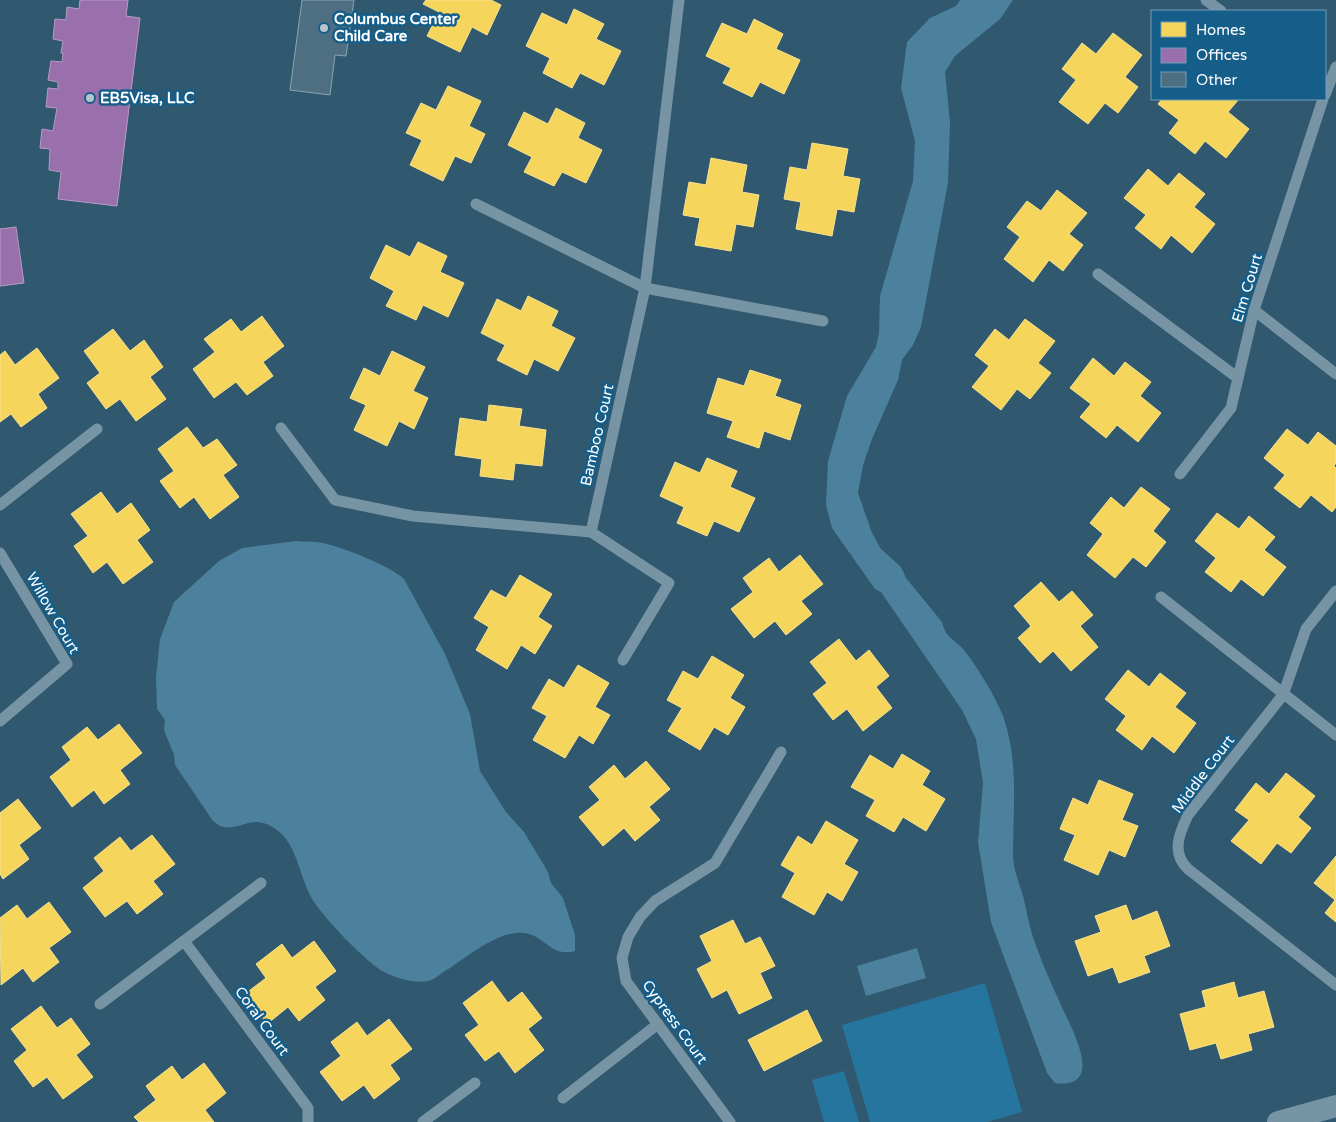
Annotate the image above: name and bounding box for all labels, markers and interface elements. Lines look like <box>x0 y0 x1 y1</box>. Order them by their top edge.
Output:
place label: Columbus Center Child Care <box>334 10 457 45</box>
legend <box>1151 10 1326 100</box>
text: Homes <box>1196 21 1246 39</box>
marker: Columbus Center Child Care <box>318 22 330 34</box>
text: Offices <box>1196 46 1247 64</box>
text: Other <box>1196 71 1238 89</box>
place label: EB5Visa, LLC <box>100 89 195 107</box>
marker: EB5Visa, LLC <box>84 92 96 104</box>
street label: Elm Court <box>1228 251 1266 325</box>
street label: Bamboo Court <box>577 382 618 488</box>
street label: Willow Court <box>22 569 84 657</box>
street label: Middle Court <box>1168 731 1238 817</box>
street label: Cypress Court <box>638 976 712 1068</box>
street label: Coral Court <box>231 983 293 1059</box>

